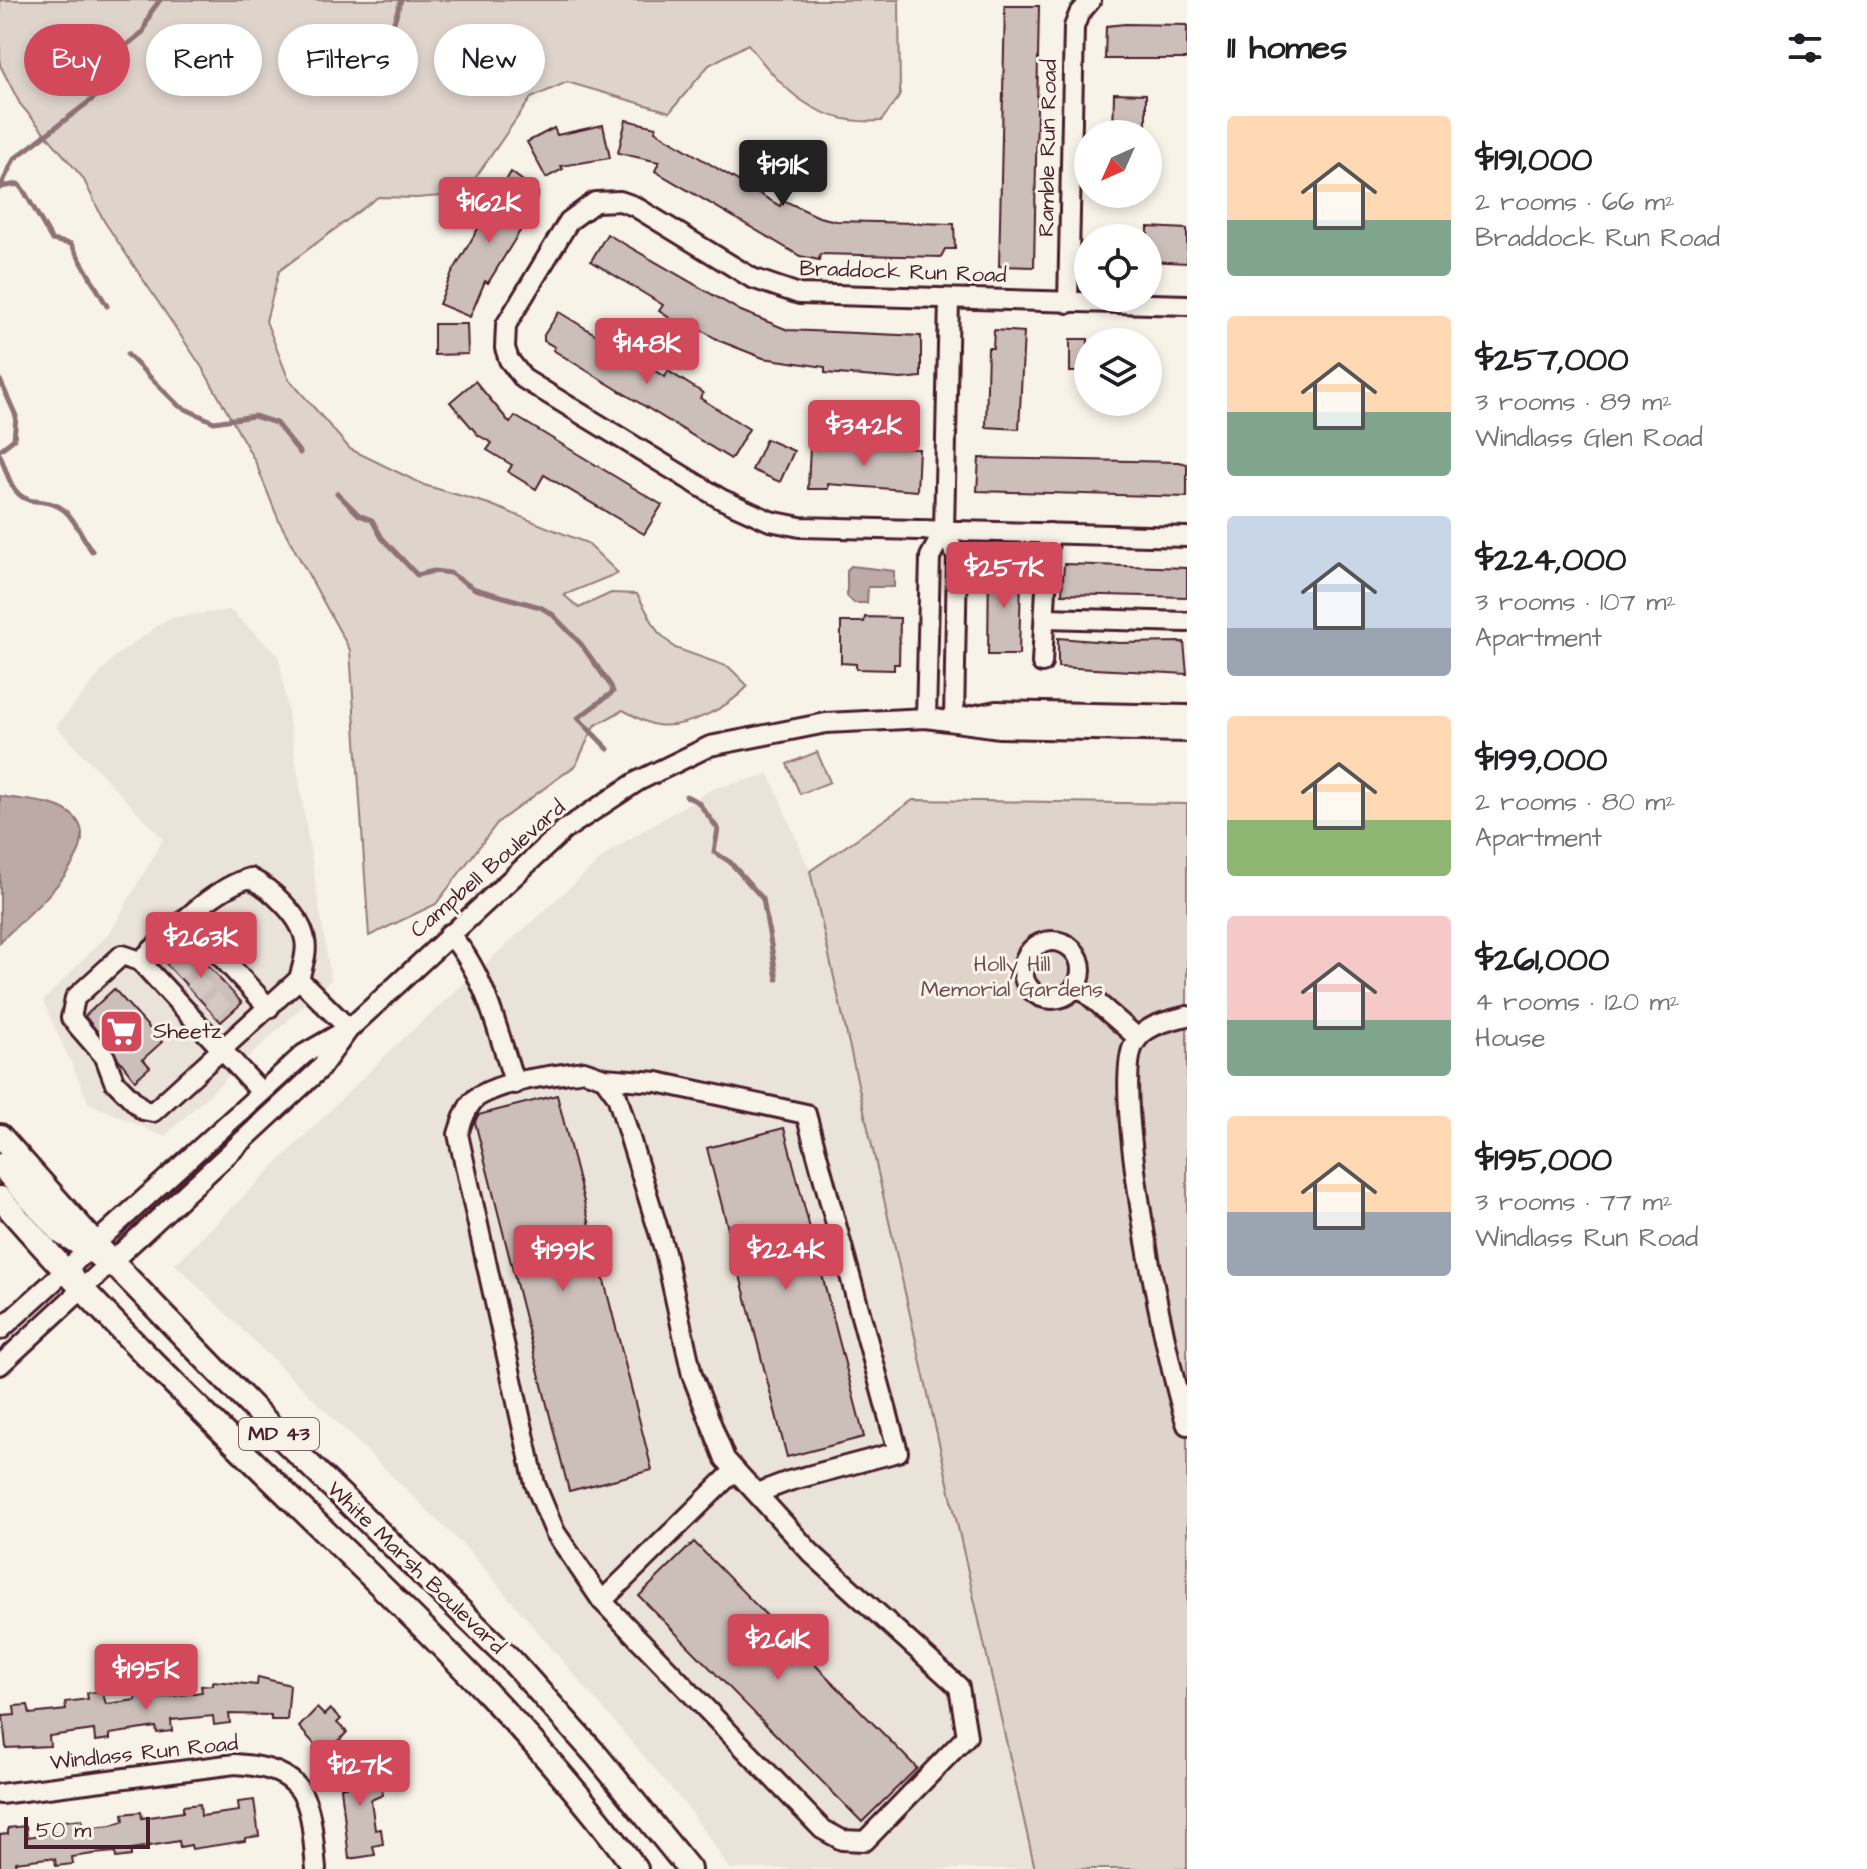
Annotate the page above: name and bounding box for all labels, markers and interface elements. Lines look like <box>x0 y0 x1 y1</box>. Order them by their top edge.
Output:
chip: Buy <box>24 24 130 96</box>
chip: Rent <box>146 24 262 96</box>
chip: Filters <box>278 24 418 96</box>
chip: New <box>434 24 545 96</box>
text: 11 homes <box>1227 24 1347 72</box>
icon: filters <box>1783 26 1827 70</box>
street label: Ramble Run Road <box>1031 59 1065 237</box>
north arrow <box>1074 120 1162 208</box>
map controls <box>1074 120 1162 416</box>
text: $191,000 <box>1475 136 1592 184</box>
pin: $191K <box>727 140 839 208</box>
text: $191K <box>757 148 809 184</box>
icon: home <box>1291 148 1387 244</box>
pin: $162K <box>433 177 545 245</box>
text: 2 rooms · 66 m² <box>1475 184 1675 220</box>
text: $162K <box>457 185 521 221</box>
text: Braddock Run Road <box>1475 220 1720 256</box>
button: locate <box>1074 224 1162 312</box>
street label: Braddock Run Road <box>799 253 1007 291</box>
pin: $148K <box>591 318 703 386</box>
text: $148K <box>613 326 681 362</box>
button: layers <box>1074 328 1162 416</box>
text: $257,000 <box>1475 336 1629 384</box>
icon: home <box>1291 348 1387 444</box>
text: 3 rooms · 89 m² <box>1475 384 1672 420</box>
pin: $342K <box>808 400 920 468</box>
text: $342K <box>826 408 902 444</box>
text: Windlass Glen Road <box>1475 420 1703 456</box>
text: $224,000 <box>1475 536 1626 584</box>
pin: $257K <box>948 542 1060 610</box>
icon: home <box>1291 548 1387 644</box>
text: $257K <box>964 550 1044 586</box>
text: 3 rooms · 107 m² <box>1475 584 1676 620</box>
text: Apartment <box>1475 620 1602 656</box>
text: $199,000 <box>1475 736 1607 784</box>
icon: home <box>1291 748 1387 844</box>
text: 2 rooms · 80 m² <box>1475 784 1675 820</box>
street label: Campbell Boulevard <box>404 793 572 945</box>
text: Apartment <box>1475 820 1602 856</box>
pin: $263K <box>145 912 257 980</box>
text: $263K <box>164 920 238 956</box>
text: $261,000 <box>1475 936 1609 984</box>
icon: home <box>1291 948 1387 1044</box>
park label: Holly Hill Memorial Gardens <box>921 949 1103 1005</box>
text: 4 rooms · 120 m² <box>1475 984 1679 1020</box>
supermarket icon: Sheetz <box>98 1007 146 1055</box>
place label: Sheetz <box>153 1016 222 1047</box>
text: House <box>1475 1020 1546 1056</box>
text: $195,000 <box>1475 1136 1612 1184</box>
icon: home <box>1291 1148 1387 1244</box>
text: 3 rooms · 77 m² <box>1475 1184 1672 1220</box>
text: Windlass Run Road <box>1475 1220 1698 1256</box>
pin: $224K <box>730 1224 842 1292</box>
pin: $199K <box>507 1225 619 1293</box>
text: $224K <box>747 1232 825 1268</box>
text: $199K <box>531 1233 595 1269</box>
road number: MD 43 <box>239 1418 319 1450</box>
street label: White Marsh Boulevard <box>320 1474 512 1662</box>
pin: $261K <box>722 1614 834 1682</box>
text: $261K <box>746 1622 810 1658</box>
pin: $195K <box>90 1644 202 1712</box>
text: $195K <box>113 1652 179 1688</box>
street label: Windlass Run Road <box>48 1728 240 1778</box>
pin: $127K <box>304 1740 416 1808</box>
text: $127K <box>328 1748 392 1784</box>
scale bar <box>24 1813 150 1849</box>
text: 50 m <box>36 1815 91 1846</box>

